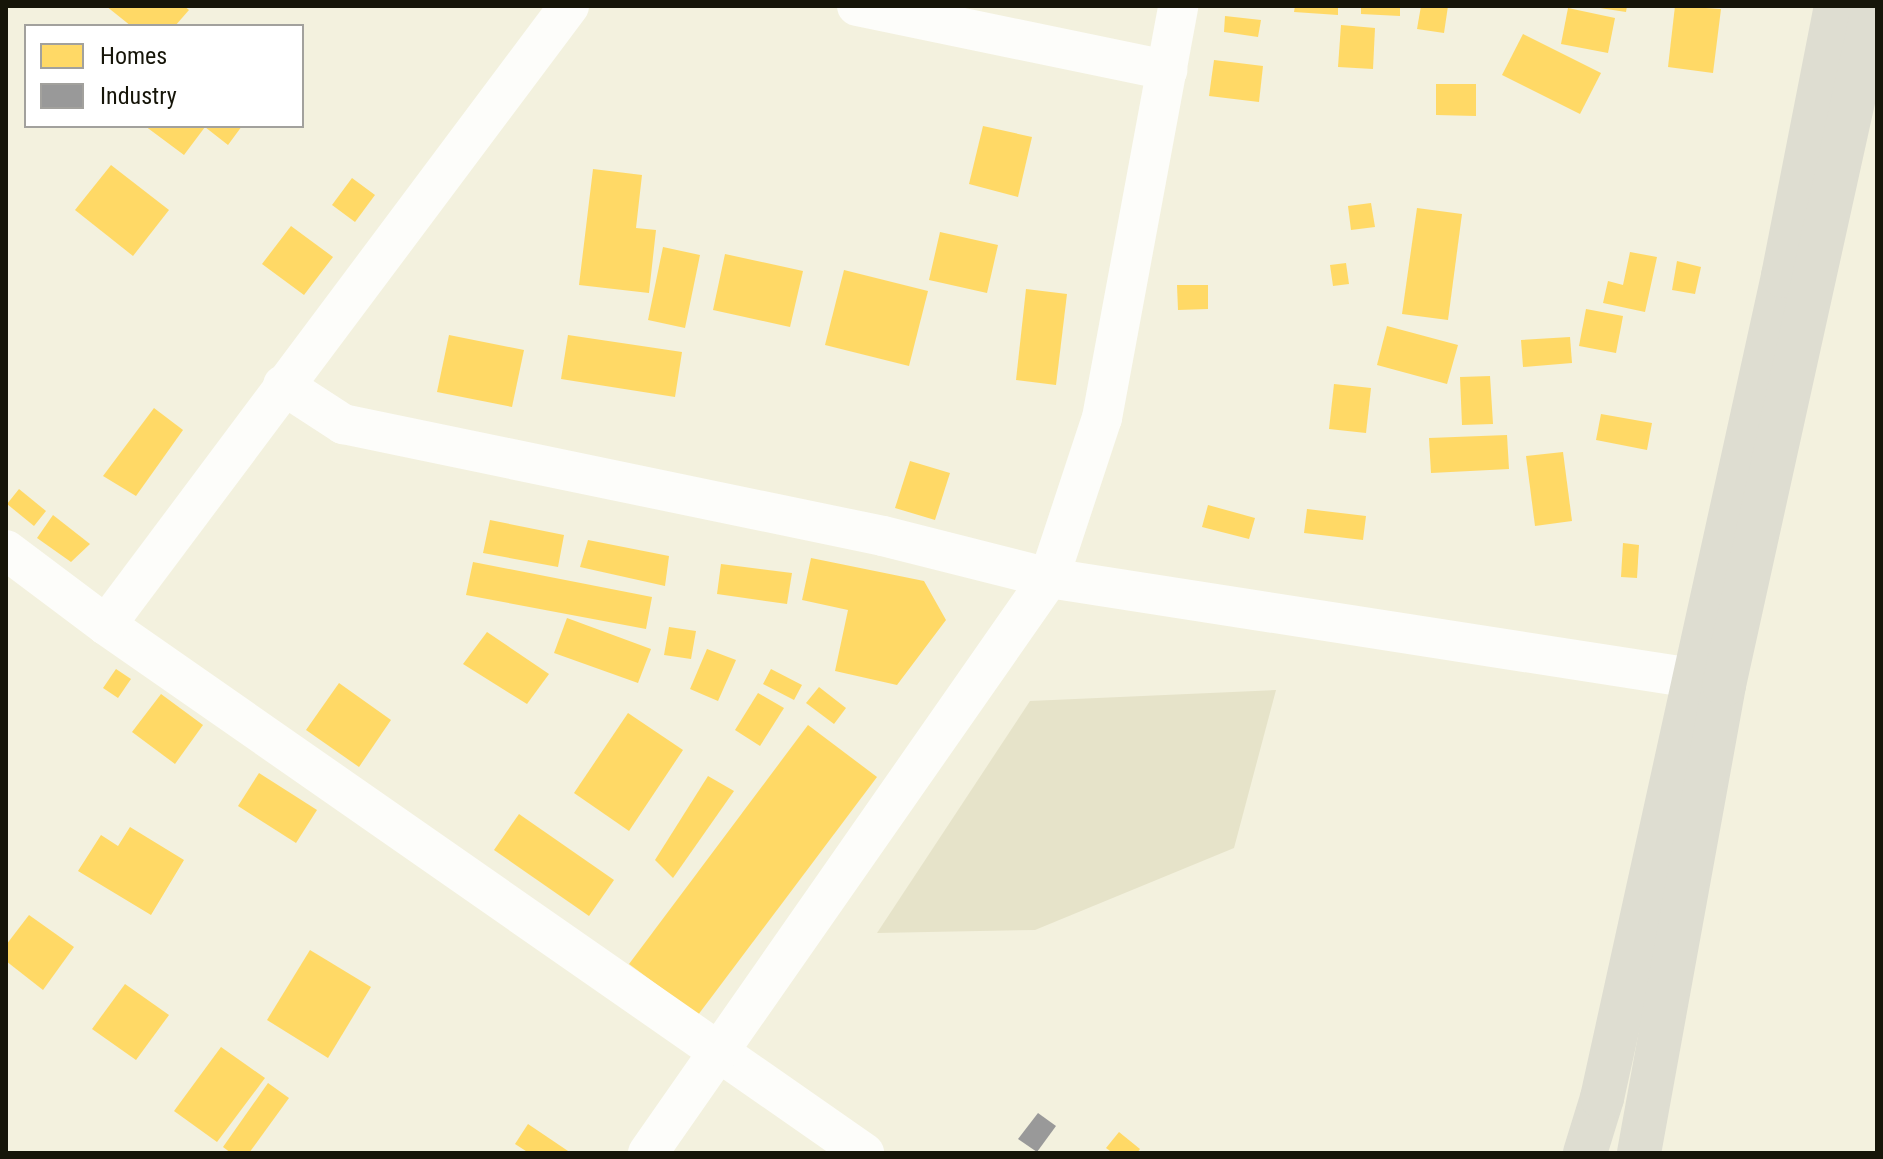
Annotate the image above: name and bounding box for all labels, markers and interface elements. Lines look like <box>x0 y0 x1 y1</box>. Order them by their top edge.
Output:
legend <box>24 24 304 128</box>
text: Homes <box>100 42 167 70</box>
text: Industry <box>100 82 177 110</box>

